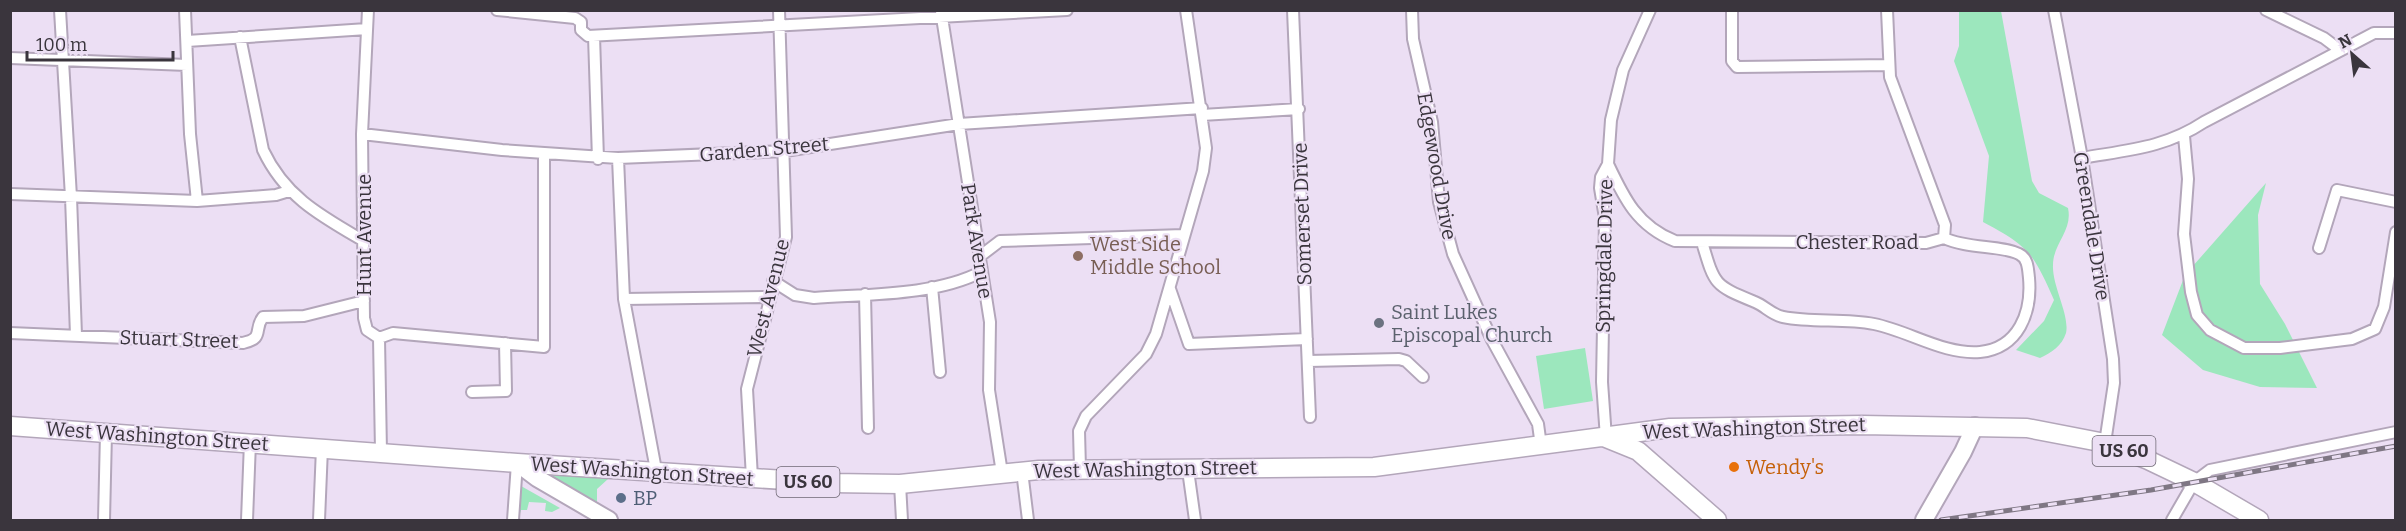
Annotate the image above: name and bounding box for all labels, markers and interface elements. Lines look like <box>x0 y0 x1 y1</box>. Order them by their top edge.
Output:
scale bar <box>27 24 172 62</box>
north arrow <box>2322 24 2382 84</box>
text: N <box>2335 30 2355 52</box>
text: 100 m <box>36 34 87 56</box>
street label: Edgewood Drive <box>1412 90 1462 242</box>
street label: Garden Street <box>698 131 830 167</box>
street label: Somerset Drive <box>1288 142 1316 286</box>
street label: Greendale Drive <box>2068 150 2116 302</box>
street label: Hunt Avenue <box>352 174 376 296</box>
street label: Springdale Drive <box>1591 179 1617 333</box>
street label: Park Avenue <box>956 182 998 300</box>
street label: Chester Road <box>1795 230 1919 254</box>
place label: West Side Middle School <box>1090 232 1221 279</box>
street label: West Avenue <box>742 236 794 360</box>
marker: West Side Middle School <box>1071 249 1085 263</box>
place label: Saint Lukes Episcopal Church <box>1391 300 1553 347</box>
marker: Saint Lukes Episcopal Church <box>1372 316 1386 330</box>
street label: Stuart Street <box>119 325 239 353</box>
street label: West Washington Street <box>1642 412 1866 444</box>
street label: West Washington Street <box>45 416 269 456</box>
road number: US 60 <box>2092 436 2156 466</box>
street label: West Washington Street <box>530 451 754 491</box>
street label: West Washington Street <box>1033 455 1257 483</box>
place label: Wendy's <box>1746 455 1824 479</box>
marker: Wendy's <box>1727 460 1741 474</box>
road number: US 60 <box>776 467 840 497</box>
place label: BP <box>633 486 657 510</box>
marker: BP <box>614 491 628 505</box>

